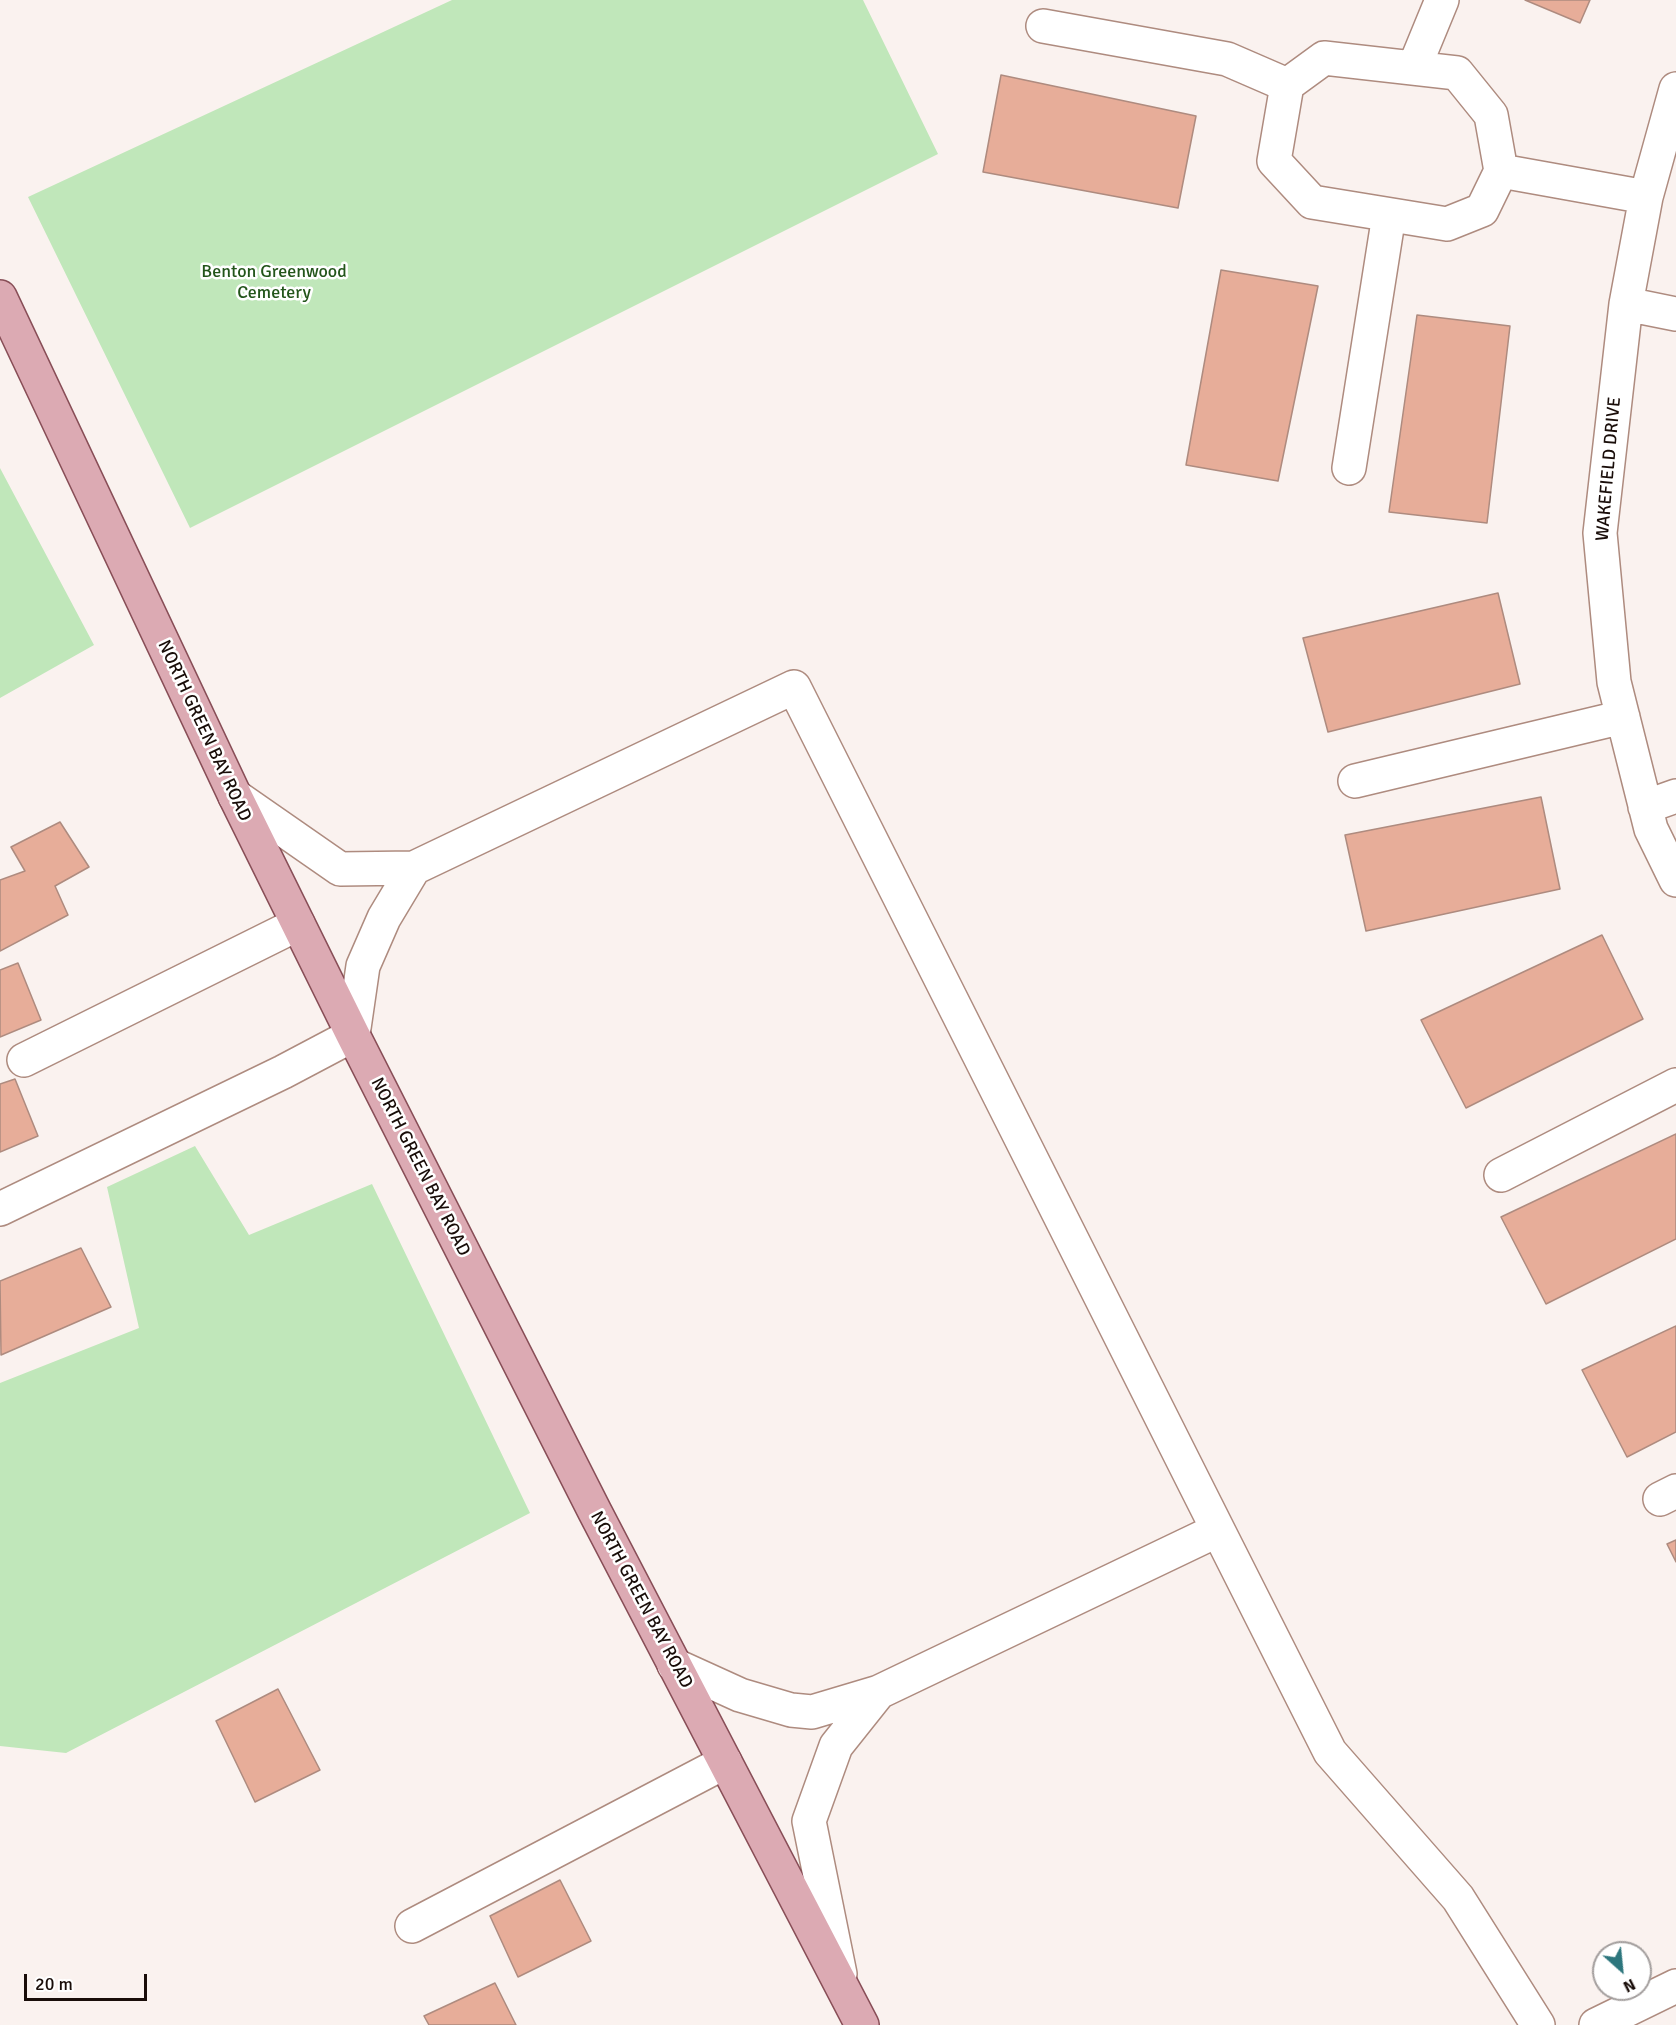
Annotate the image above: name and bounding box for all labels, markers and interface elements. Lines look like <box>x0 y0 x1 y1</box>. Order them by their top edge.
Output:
park label: Benton Greenwood Cemetery <box>201 261 347 304</box>
street label: WAKEFIELD DRIVE <box>1592 396 1626 542</box>
street label: NORTH GREEN BAY ROAD <box>153 637 255 825</box>
street label: NORTH GREEN BAY ROAD <box>366 1074 474 1260</box>
street label: NORTH GREEN BAY ROAD <box>585 1508 697 1692</box>
north arrow <box>1592 1941 1652 2001</box>
scale bar <box>27 1962 150 2000</box>
text: 20 m <box>35 1973 73 1995</box>
text: N <box>1620 1974 1639 1997</box>

